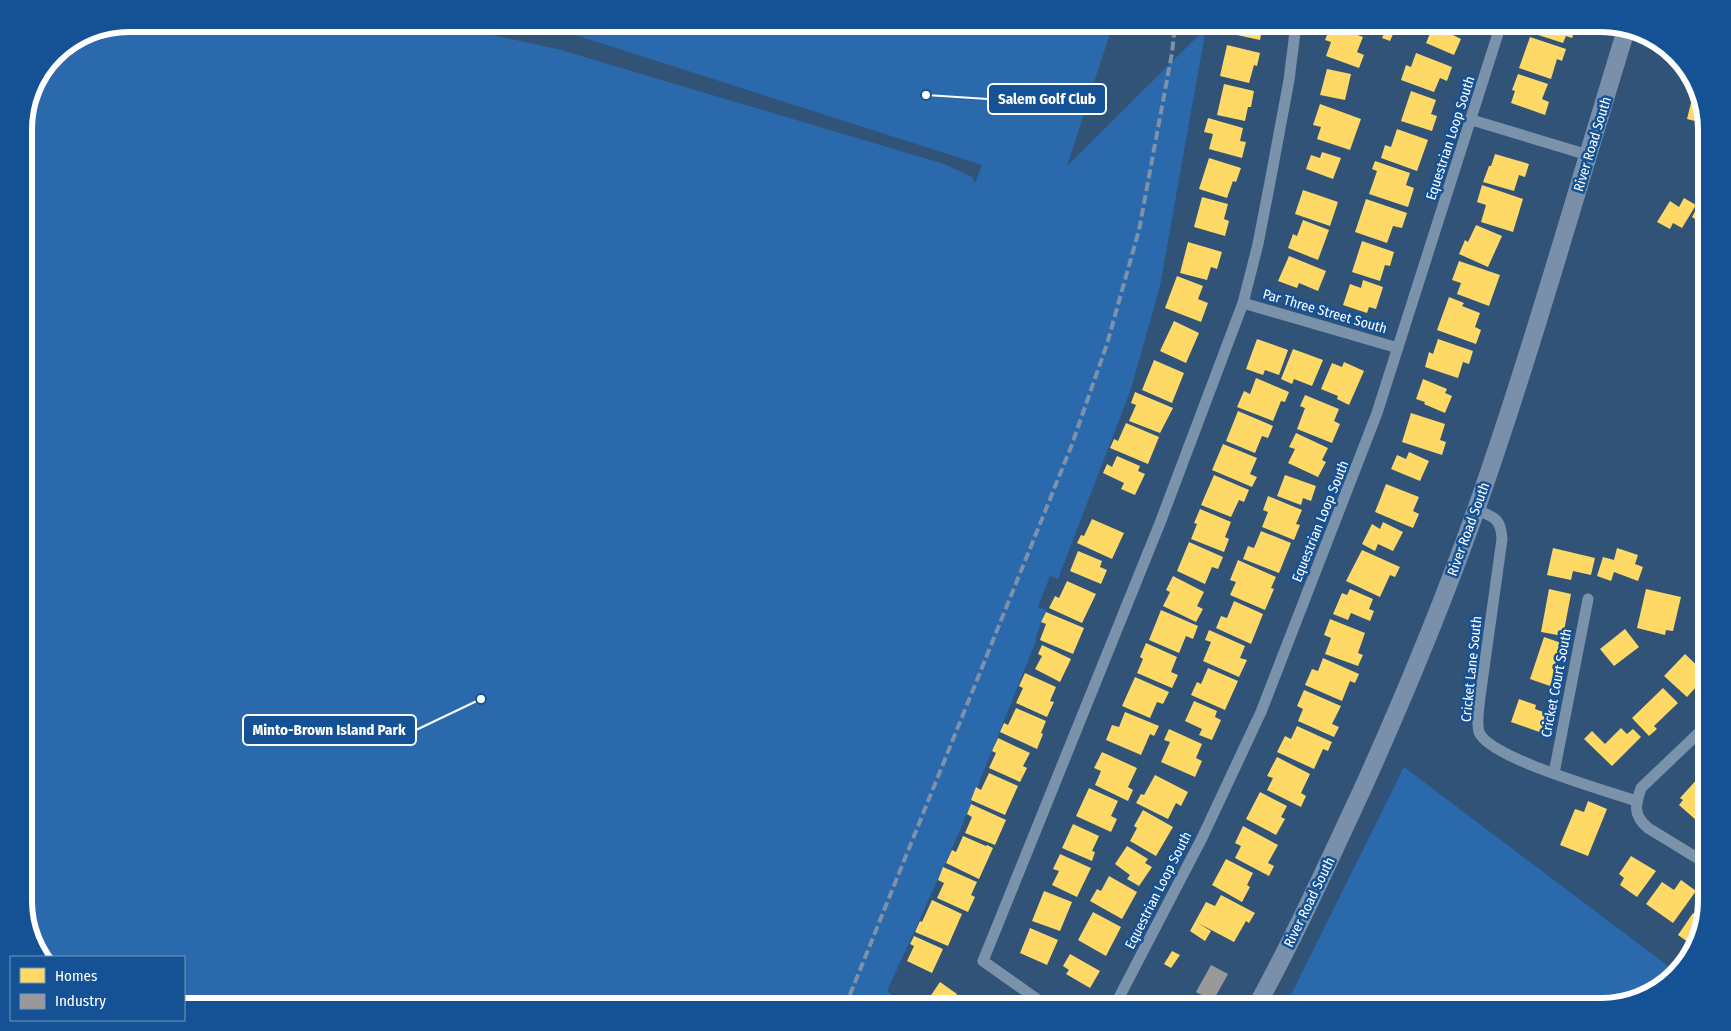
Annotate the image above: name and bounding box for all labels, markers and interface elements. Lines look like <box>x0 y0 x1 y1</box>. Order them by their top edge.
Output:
street label: Equestrian Loop South <box>1422 74 1479 202</box>
callout: Salem Golf Club <box>988 84 1106 114</box>
text: Salem Golf Club <box>998 90 1096 108</box>
street label: River Road South <box>1570 95 1615 194</box>
street label: Par Three Street South <box>1261 286 1389 337</box>
street label: Equestrian Loop South <box>1288 458 1353 584</box>
street label: River Road South <box>1444 480 1493 578</box>
street label: Cricket Lane South <box>1457 615 1486 723</box>
street label: Cricket Court South <box>1538 627 1575 739</box>
callout: Minto-Brown Island Park <box>243 715 416 745</box>
text: Minto-Brown Island Park <box>252 721 406 739</box>
street label: Equestrian Loop South <box>1121 829 1195 952</box>
street label: River Road South <box>1280 854 1339 950</box>
legend <box>10 956 185 1021</box>
text: Homes <box>55 967 97 985</box>
text: Industry <box>55 992 106 1010</box>

